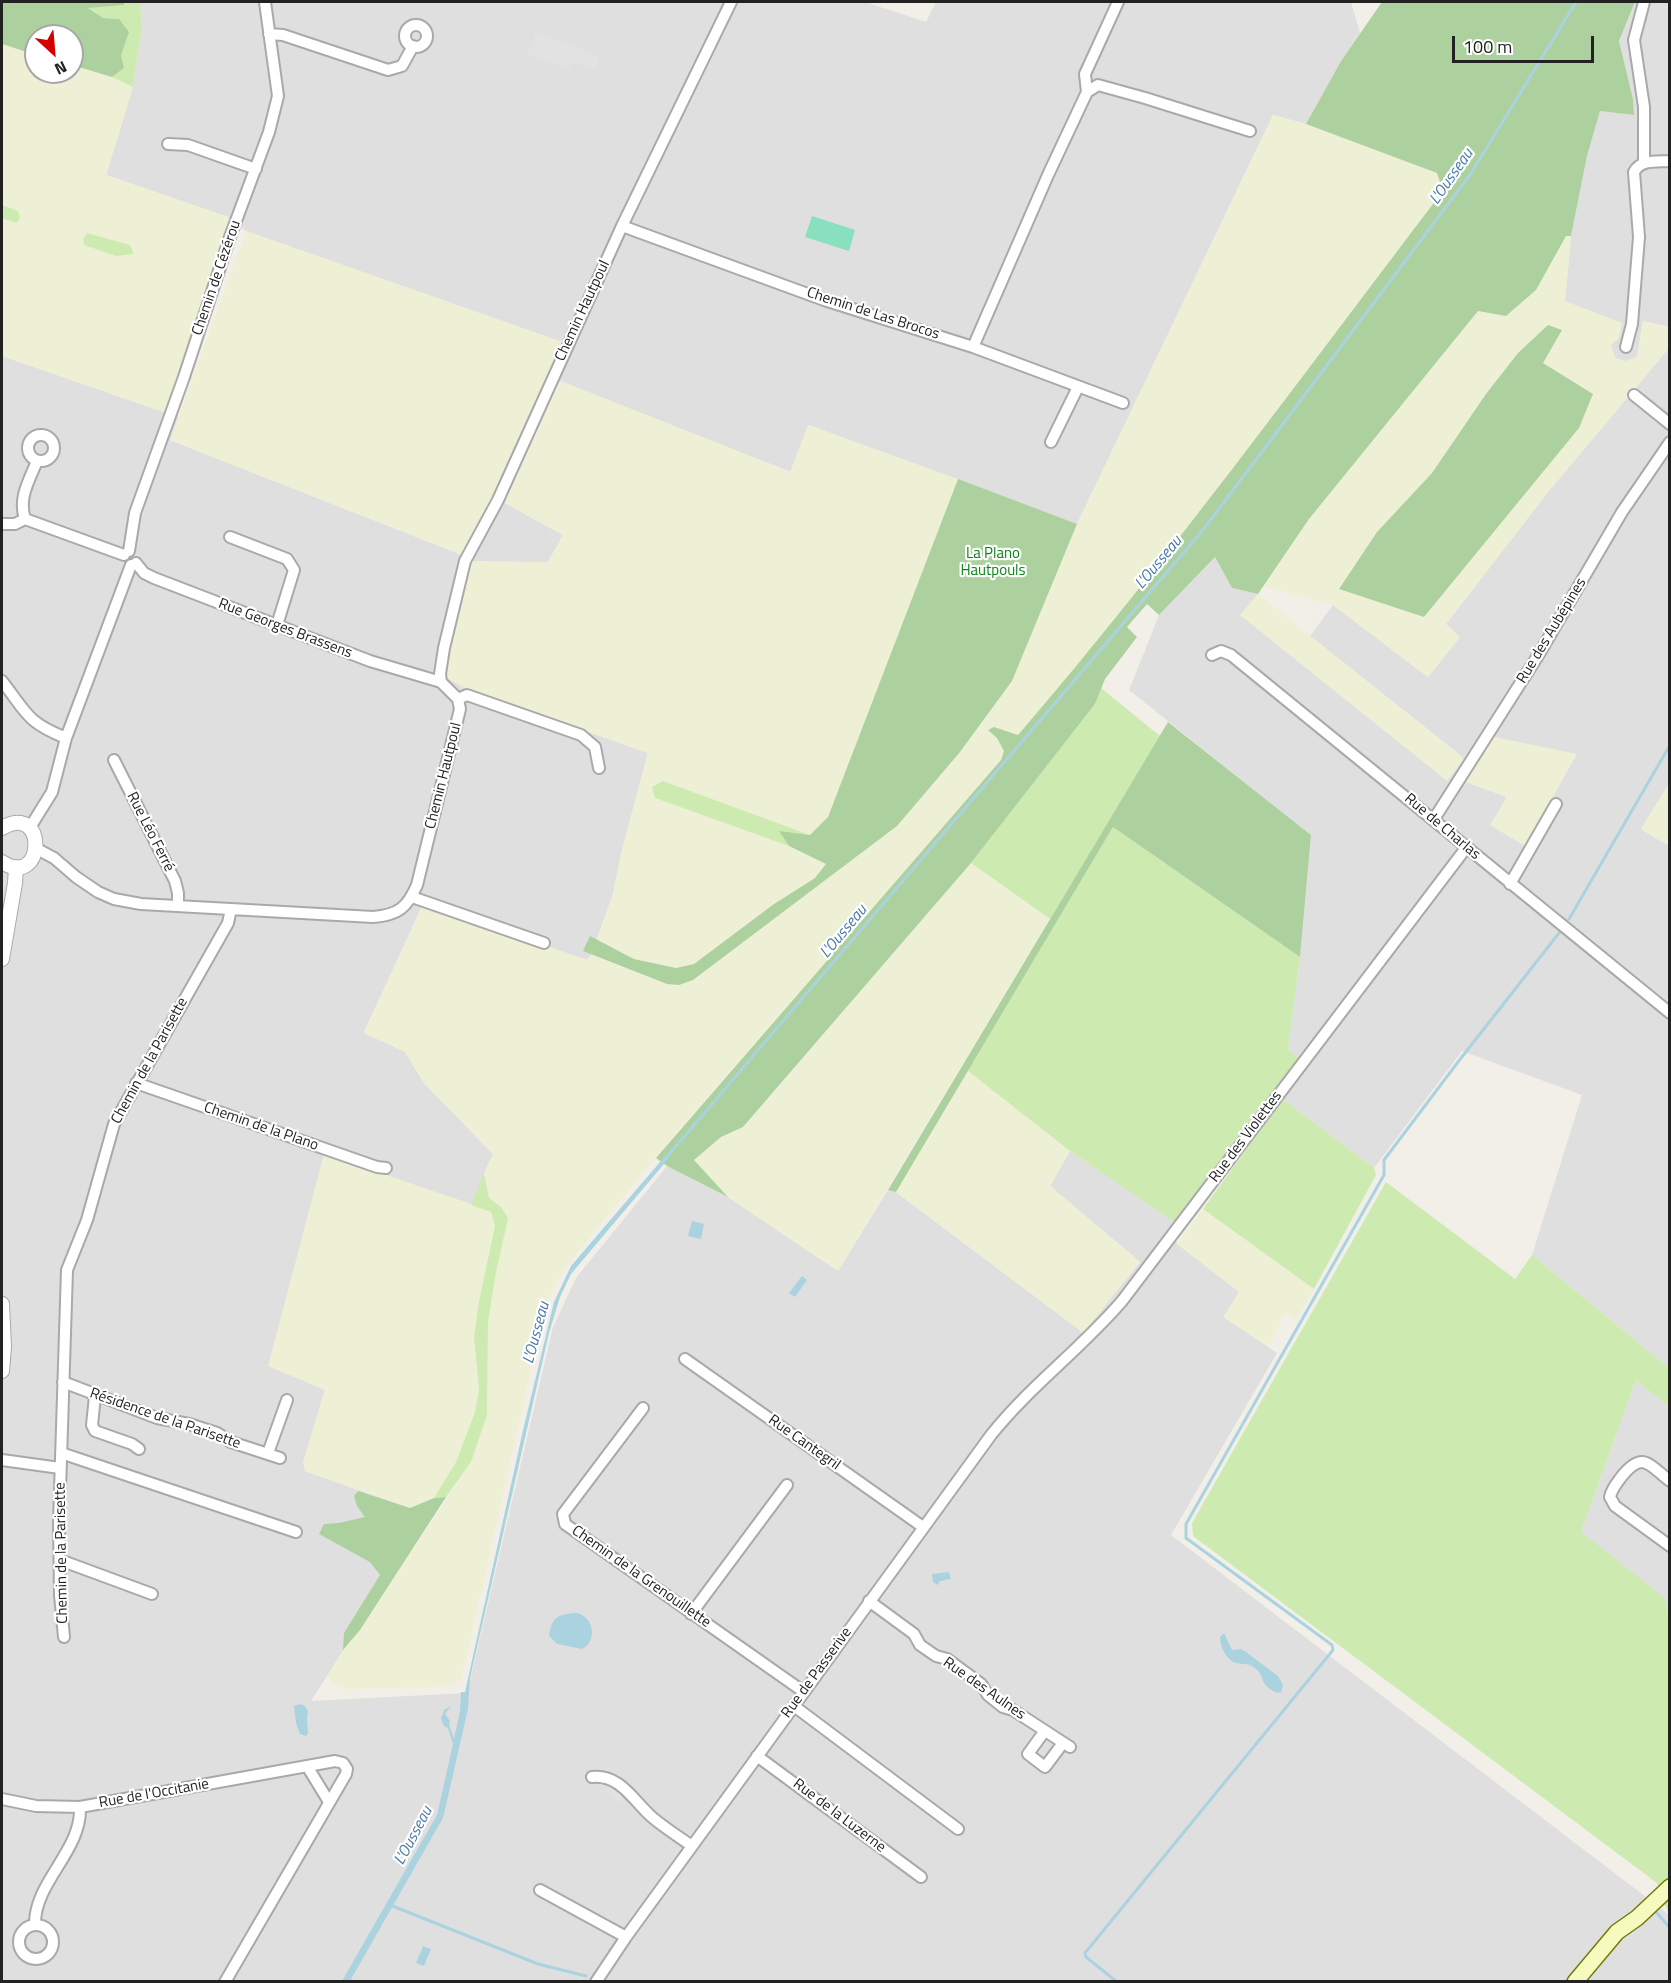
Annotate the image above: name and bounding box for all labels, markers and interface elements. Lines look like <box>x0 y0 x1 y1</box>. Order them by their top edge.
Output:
north arrow <box>24 24 84 84</box>
scale bar <box>1455 24 1598 62</box>
text: 100 m <box>1463 33 1512 60</box>
text: N <box>51 55 71 82</box>
water label: L'Ousseau <box>1426 146 1478 208</box>
street label: Chemin de Cézérou <box>189 218 245 338</box>
street label: Chemin Hautpoul <box>552 258 614 364</box>
street label: Chemin de Las Brocos <box>804 284 942 344</box>
water label: L'Ousseau <box>1131 533 1187 593</box>
park label: La Plano Hautpouls <box>960 545 1026 580</box>
street label: Rue des Aubépines <box>1513 575 1591 687</box>
street label: Rue Georges Brassens <box>216 595 354 663</box>
street label: Chemin Hautpoul <box>422 721 466 831</box>
street label: Rue Léo Ferré <box>122 789 178 875</box>
street label: Rue de Charlas <box>1400 790 1484 864</box>
water label: L'Ousseau <box>816 902 872 962</box>
street label: Chemin de la Parisette <box>108 995 192 1127</box>
street label: Rue des Violettes <box>1206 1088 1286 1186</box>
street label: Chemin de la Plano <box>201 1099 321 1155</box>
water label: L'Ousseau <box>520 1300 554 1366</box>
street label: Résidence de la Parisette <box>87 1385 243 1453</box>
street label: Rue Cantegril <box>764 1411 844 1475</box>
street label: Chemin de la Parisette <box>52 1482 72 1624</box>
street label: Chemin de la Grenouillette <box>568 1522 714 1632</box>
street label: Rue de Passerive <box>778 1624 856 1722</box>
street label: Rue des Aulnes <box>939 1654 1029 1724</box>
street label: Rue de l'Occitanie <box>98 1775 210 1813</box>
street label: Rue de la Luzerne <box>789 1775 889 1857</box>
water label: L'Ousseau <box>391 1804 437 1868</box>

